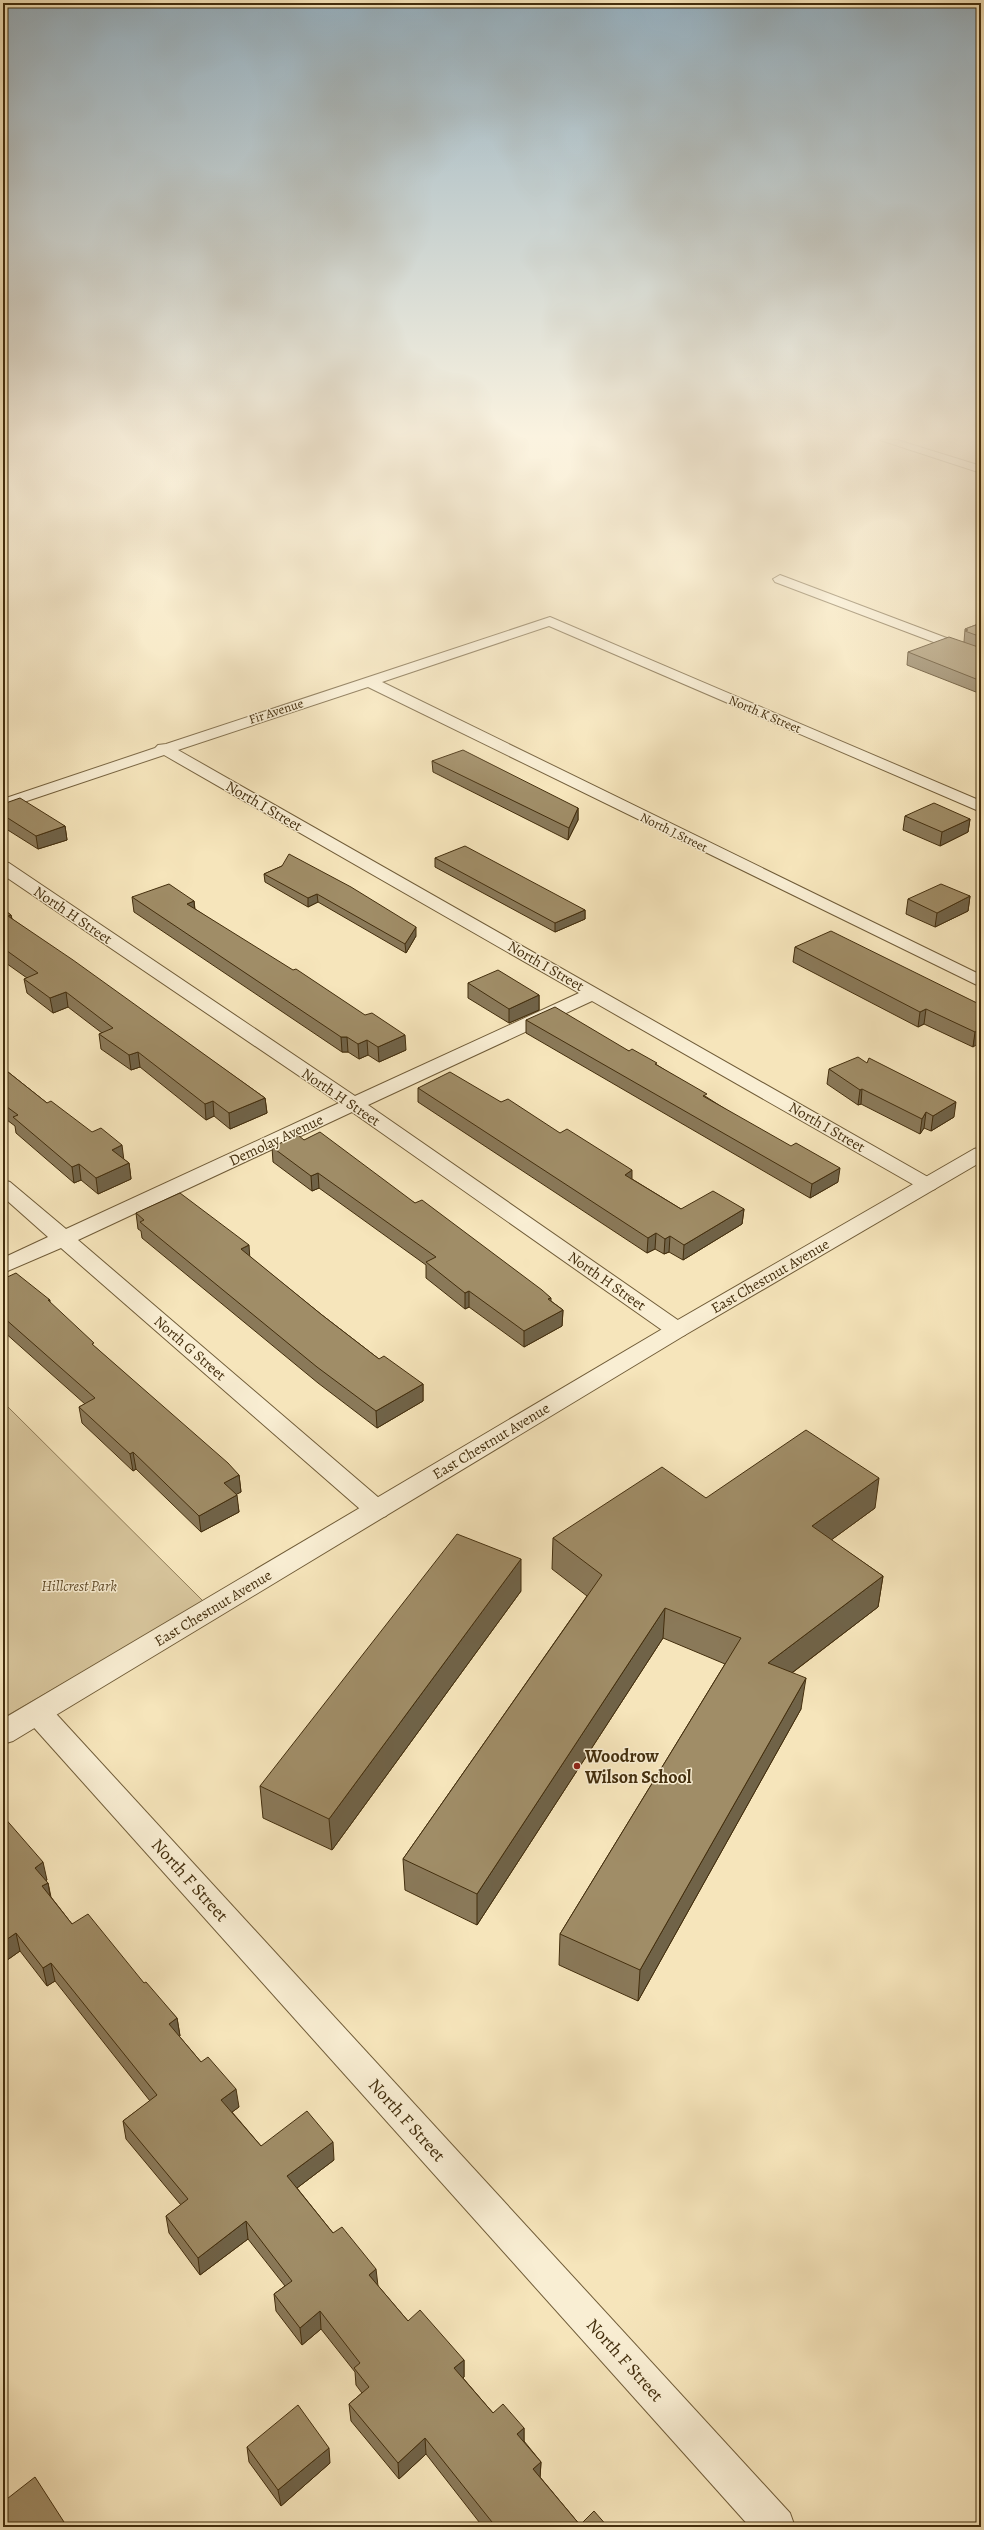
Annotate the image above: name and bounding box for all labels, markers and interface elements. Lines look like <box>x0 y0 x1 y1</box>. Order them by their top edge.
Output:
street label: North K Street <box>726 691 804 737</box>
street label: Fir Avenue <box>247 694 306 728</box>
street label: North I Street <box>222 776 306 836</box>
street label: North J Street <box>637 808 711 856</box>
street label: North H Street <box>30 881 116 949</box>
street label: North I Street <box>504 936 588 996</box>
street label: North H Street <box>298 1063 384 1131</box>
street label: North I Street <box>785 1097 869 1157</box>
street label: Demolay Avenue <box>226 1109 327 1171</box>
street label: East Chestnut Avenue <box>707 1234 833 1318</box>
street label: North H Street <box>564 1247 650 1315</box>
street label: North G Street <box>150 1311 230 1385</box>
street label: East Chestnut Avenue <box>429 1398 554 1484</box>
street label: East Chestnut Avenue <box>151 1565 276 1651</box>
park label: Hillcrest Park <box>41 1576 117 1596</box>
place label: Woodrow Wilson School <box>584 1744 692 1789</box>
marker: Woodrow Wilson School <box>572 1761 582 1771</box>
street label: North F Street <box>146 1833 234 1927</box>
street label: North F Street <box>363 2073 451 2167</box>
street label: North F Street <box>581 2313 669 2407</box>

